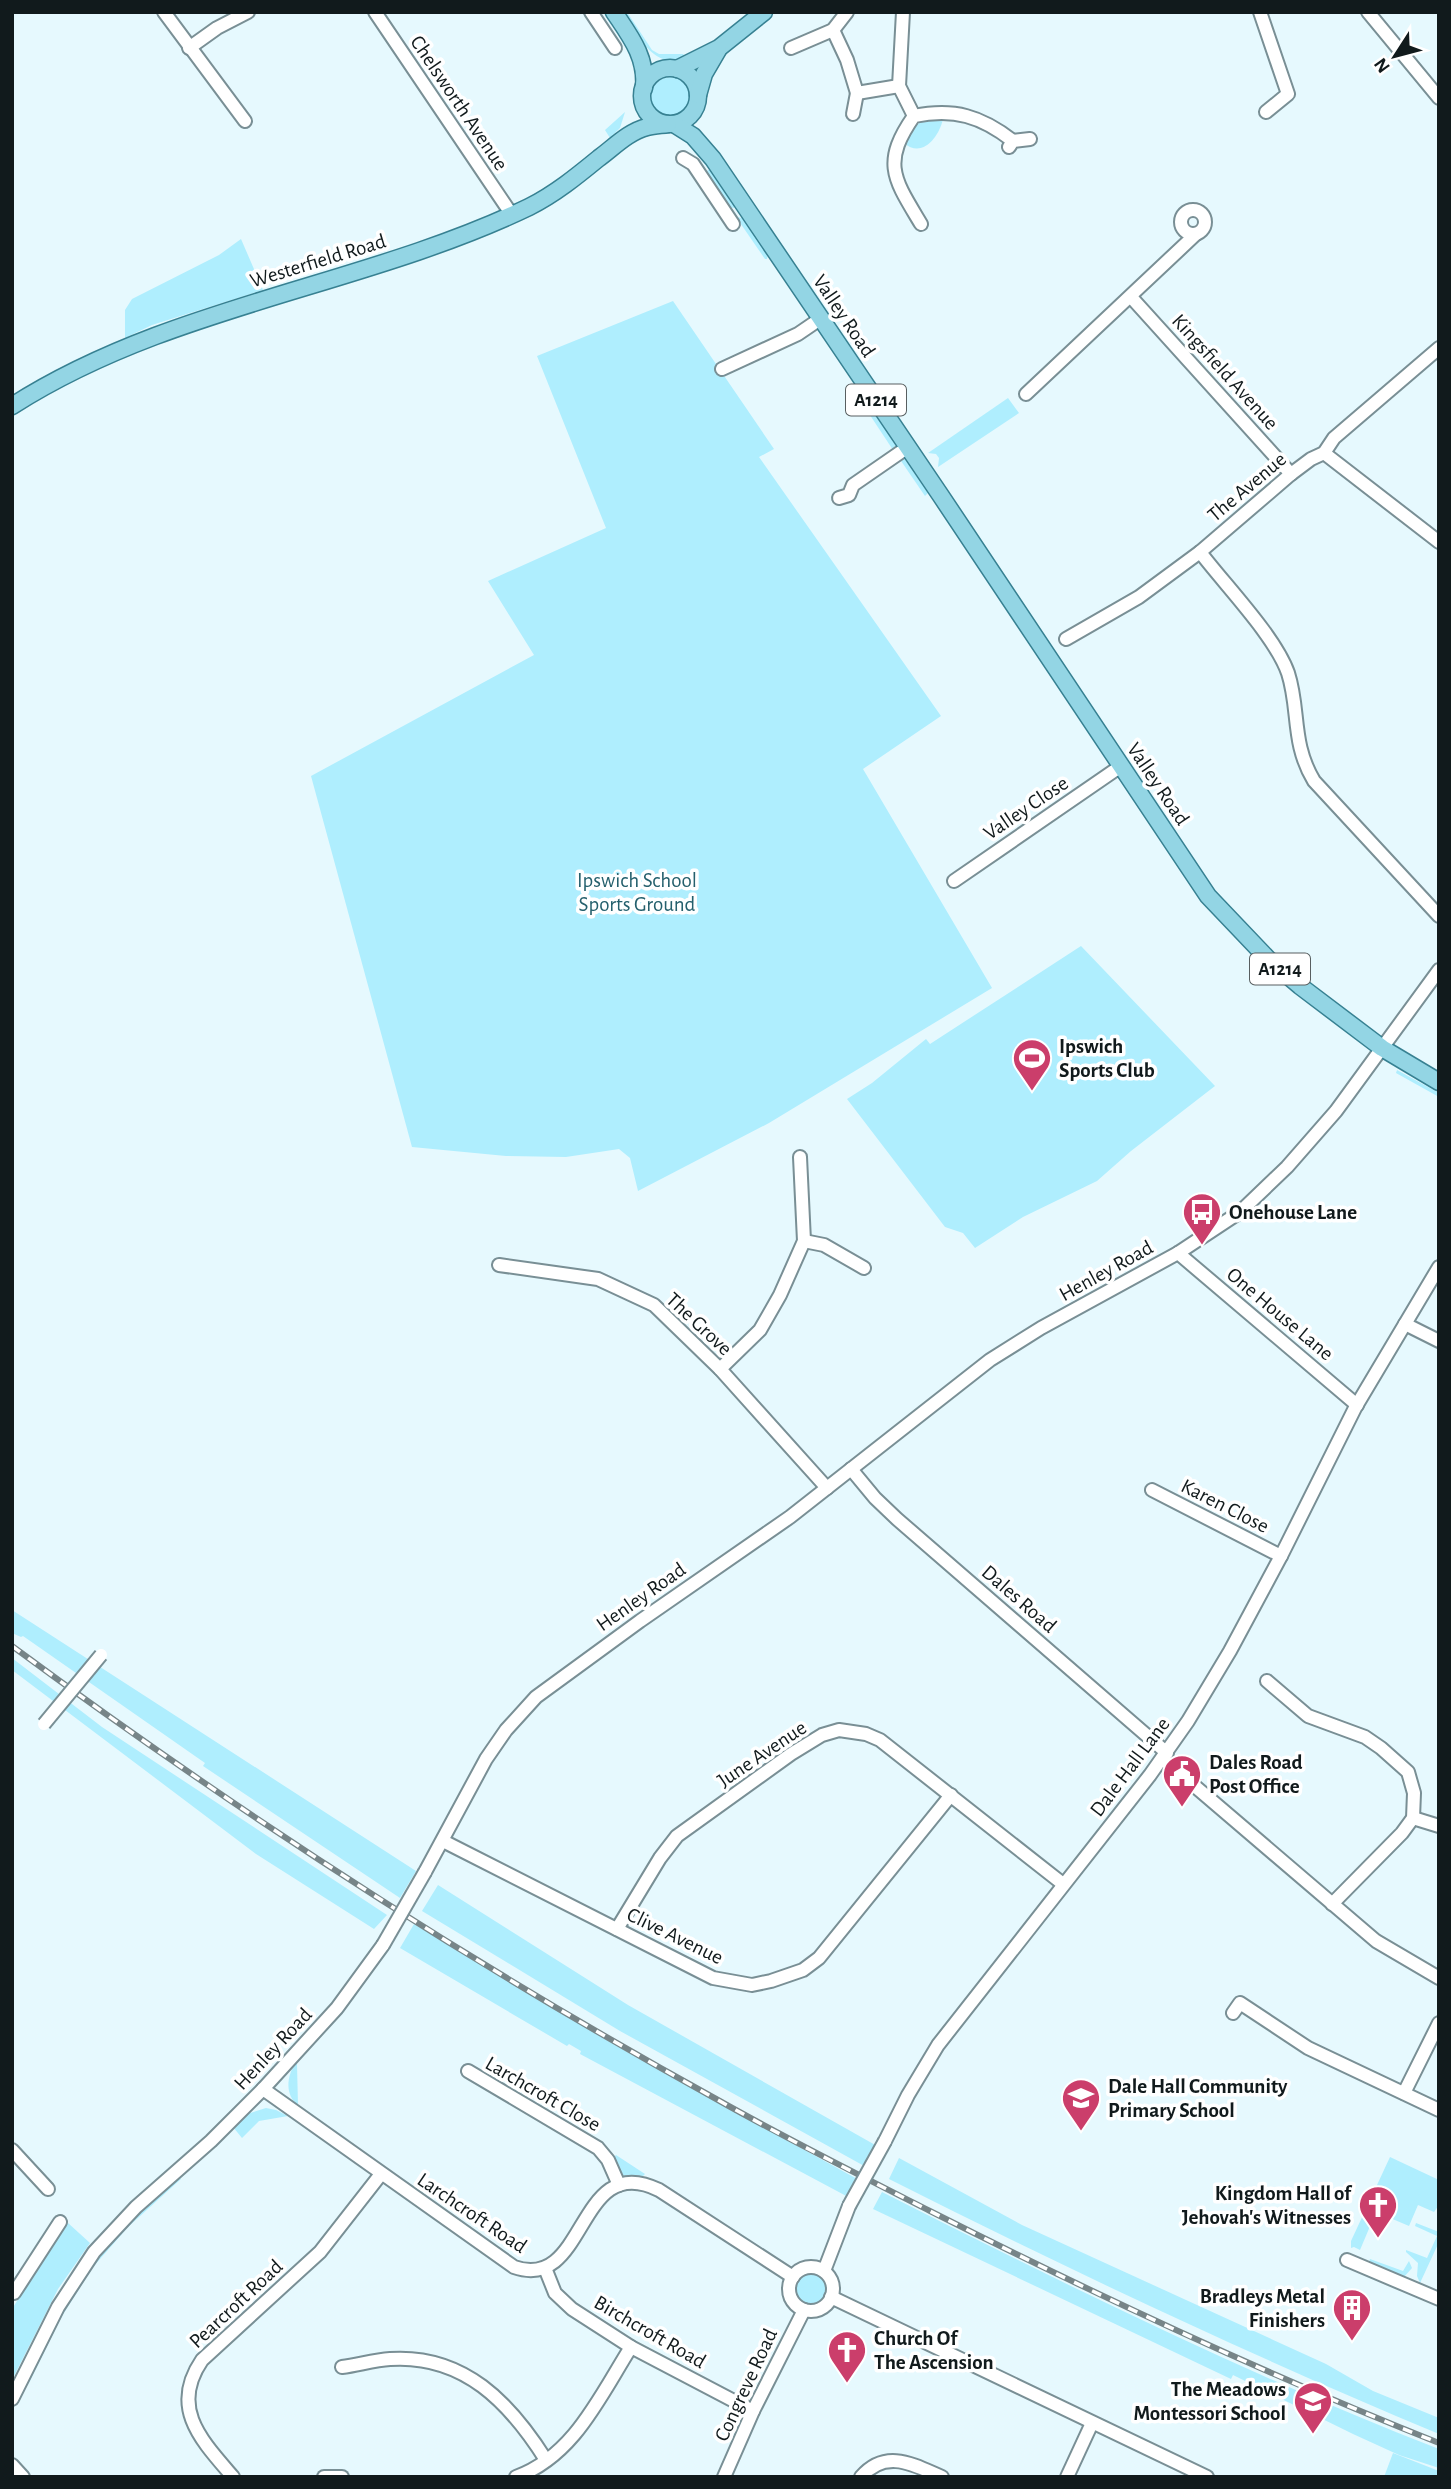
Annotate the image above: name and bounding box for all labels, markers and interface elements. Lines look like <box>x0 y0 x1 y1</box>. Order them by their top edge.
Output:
north arrow <box>1360 21 1430 91</box>
street label: Chelsworth Avenue <box>406 32 512 174</box>
text: N <box>1371 54 1394 76</box>
street label: Westerfield Road <box>248 230 388 292</box>
street label: Valley Road <box>809 271 879 361</box>
street label: Kingsfield Avenue <box>1168 310 1282 434</box>
road number: A1214 <box>846 384 906 416</box>
street label: The Avenue <box>1204 448 1290 526</box>
street label: Valley Road <box>1123 739 1193 829</box>
street label: Valley Close <box>980 772 1072 844</box>
park label: Ipswich School Sports Ground <box>577 870 697 915</box>
road number: A1214 <box>1250 953 1310 984</box>
place label: Ipswich Sports Club <box>1059 1036 1155 1081</box>
sports icon: Ipswich Sports Club <box>1011 1037 1053 1092</box>
bus stop icon: Onehouse Lane <box>1181 1191 1223 1246</box>
place label: Onehouse Lane <box>1229 1202 1357 1223</box>
street label: Henley Road <box>1056 1237 1156 1305</box>
street label: One House Lane <box>1223 1264 1337 1364</box>
street label: The Grove <box>662 1289 736 1359</box>
street label: Karen Close <box>1178 1475 1272 1537</box>
street label: Henley Road <box>593 1559 690 1635</box>
street label: Dales Road <box>978 1561 1060 1637</box>
street label: Dale Hall Lane <box>1086 1714 1174 1820</box>
street label: June Avenue <box>714 1717 810 1791</box>
place label: Dales Road Post Office <box>1209 1752 1303 1797</box>
public building icon: Dales Road Post Office <box>1161 1753 1203 1808</box>
street label: Clive Avenue <box>624 1904 726 1968</box>
street label: Henley Road <box>230 2004 316 2094</box>
street label: Larchcroft Close <box>482 2053 604 2135</box>
place label: Dale Hall Community Primary School <box>1108 2076 1288 2121</box>
school or university icon: Dale Hall Community Primary School <box>1060 2077 1102 2132</box>
street label: Larchcroft Road <box>413 2169 531 2257</box>
place label: Kingdom Hall of Jehovah's Witnesses <box>1182 2183 1353 2228</box>
church icon: Kingdom Hall of Jehovah's Witnesses <box>1357 2184 1399 2239</box>
street label: Pearcroft Road <box>185 2256 287 2352</box>
place label: Bradleys Metal Finishers <box>1200 2286 1325 2331</box>
building icon: Bradleys Metal Finishers <box>1331 2287 1373 2342</box>
street label: Birchcroft Road <box>591 2292 710 2372</box>
street label: Congreve Road <box>711 2325 781 2445</box>
place label: Church Of The Ascension <box>874 2328 994 2373</box>
church icon: Church Of The Ascension <box>826 2329 868 2384</box>
place label: The Meadows Montessori School <box>1133 2379 1286 2424</box>
school or university icon: The Meadows Montessori School <box>1292 2380 1334 2435</box>

